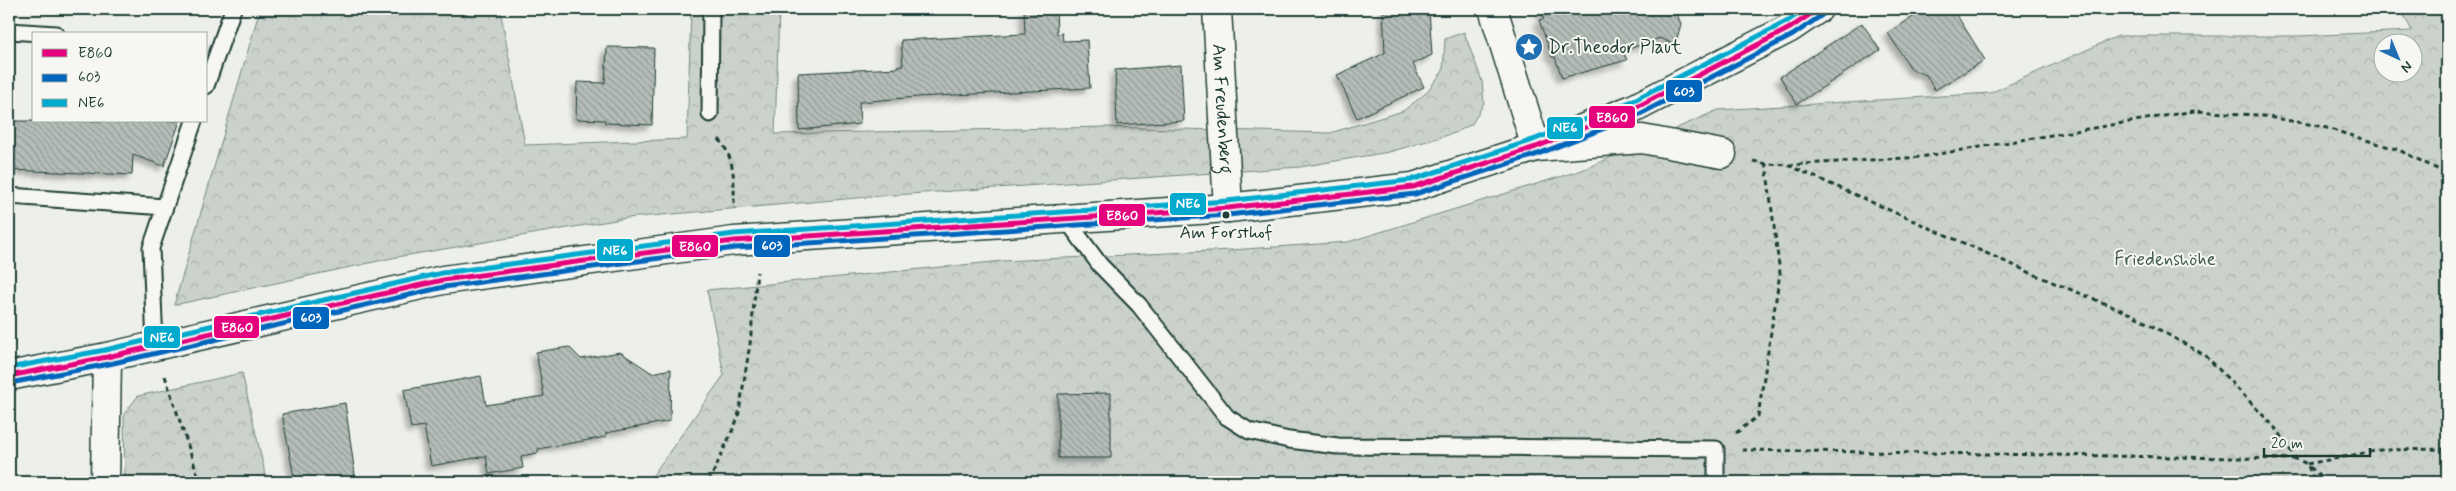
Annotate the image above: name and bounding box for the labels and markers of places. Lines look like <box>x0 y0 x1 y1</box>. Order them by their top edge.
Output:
place icon: Dr.Theodor Plaut <box>1514 32 1544 62</box>
place label: Dr.Theodor Plaut <box>1548 35 1682 60</box>
marker: Am Forsthof <box>1221 210 1231 220</box>
place label: Am Forsthof <box>1180 221 1273 245</box>

